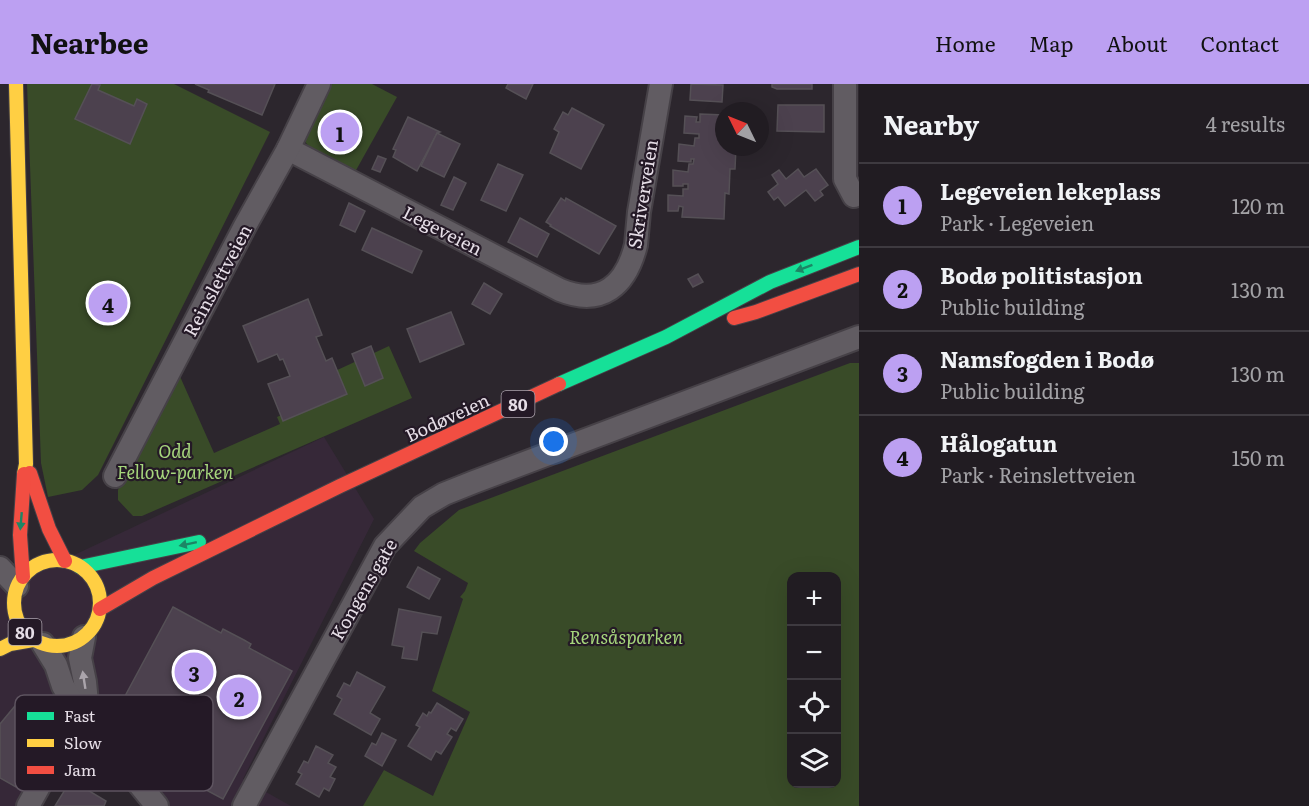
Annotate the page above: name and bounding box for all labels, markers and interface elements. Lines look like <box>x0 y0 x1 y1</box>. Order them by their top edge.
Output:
text: Nearbee <box>30 21 149 63</box>
text: Home <box>935 27 996 58</box>
text: Map <box>1029 27 1073 58</box>
text: About <box>1106 27 1168 58</box>
text: Contact <box>1201 27 1279 58</box>
north arrow <box>715 102 769 156</box>
text: Nearby <box>883 104 979 143</box>
text: 4 results <box>1206 108 1285 138</box>
pin: 1 <box>320 110 360 154</box>
street label: Skriverveien <box>620 137 664 250</box>
text: Legeveien lekeplass <box>940 174 1161 207</box>
text: 1 <box>898 190 907 220</box>
text: 120 m <box>1232 190 1285 220</box>
street label: Legeveien <box>398 198 488 262</box>
text: Park · Legeveien <box>940 207 1094 237</box>
street label: Reinslettveien <box>176 219 258 341</box>
text: Bodø politistasjon <box>940 258 1143 291</box>
one-way arrow <box>795 264 813 274</box>
text: 2 <box>897 274 908 304</box>
text: 130 m <box>1231 274 1285 304</box>
pin: 4 <box>88 280 128 326</box>
text: Public building <box>940 291 1085 321</box>
text: Namsfogden i Bodø <box>940 342 1154 375</box>
text: 3 <box>897 358 908 388</box>
text: 130 m <box>1231 358 1285 388</box>
text: Public building <box>940 375 1085 405</box>
street label: Bodøveien <box>400 386 494 448</box>
road number: 80 <box>502 391 534 417</box>
text: Hålogatun <box>940 426 1058 459</box>
your location <box>539 427 568 456</box>
park label: Odd Fellow-parken <box>117 437 233 485</box>
text: 4 <box>896 442 909 472</box>
text: 150 m <box>1232 442 1285 472</box>
text: Park · Reinslettveien <box>940 459 1136 489</box>
one-way arrow <box>16 511 26 530</box>
street label: Kongens gate <box>323 533 403 645</box>
one-way arrow <box>178 540 197 549</box>
map controls <box>787 572 841 788</box>
button: + <box>787 572 841 626</box>
road number: 80 <box>9 619 42 645</box>
park label: Rensåsparken <box>569 623 683 650</box>
button: − <box>787 626 841 680</box>
pin: 3 <box>174 650 214 694</box>
one-way arrow <box>79 670 88 689</box>
pin: 2 <box>220 674 258 720</box>
button: locate <box>787 680 841 734</box>
legend <box>15 695 213 791</box>
text: Fast <box>64 703 96 727</box>
text: Slow <box>64 730 102 754</box>
button: layers <box>787 734 841 788</box>
text: Jam <box>64 757 97 781</box>

